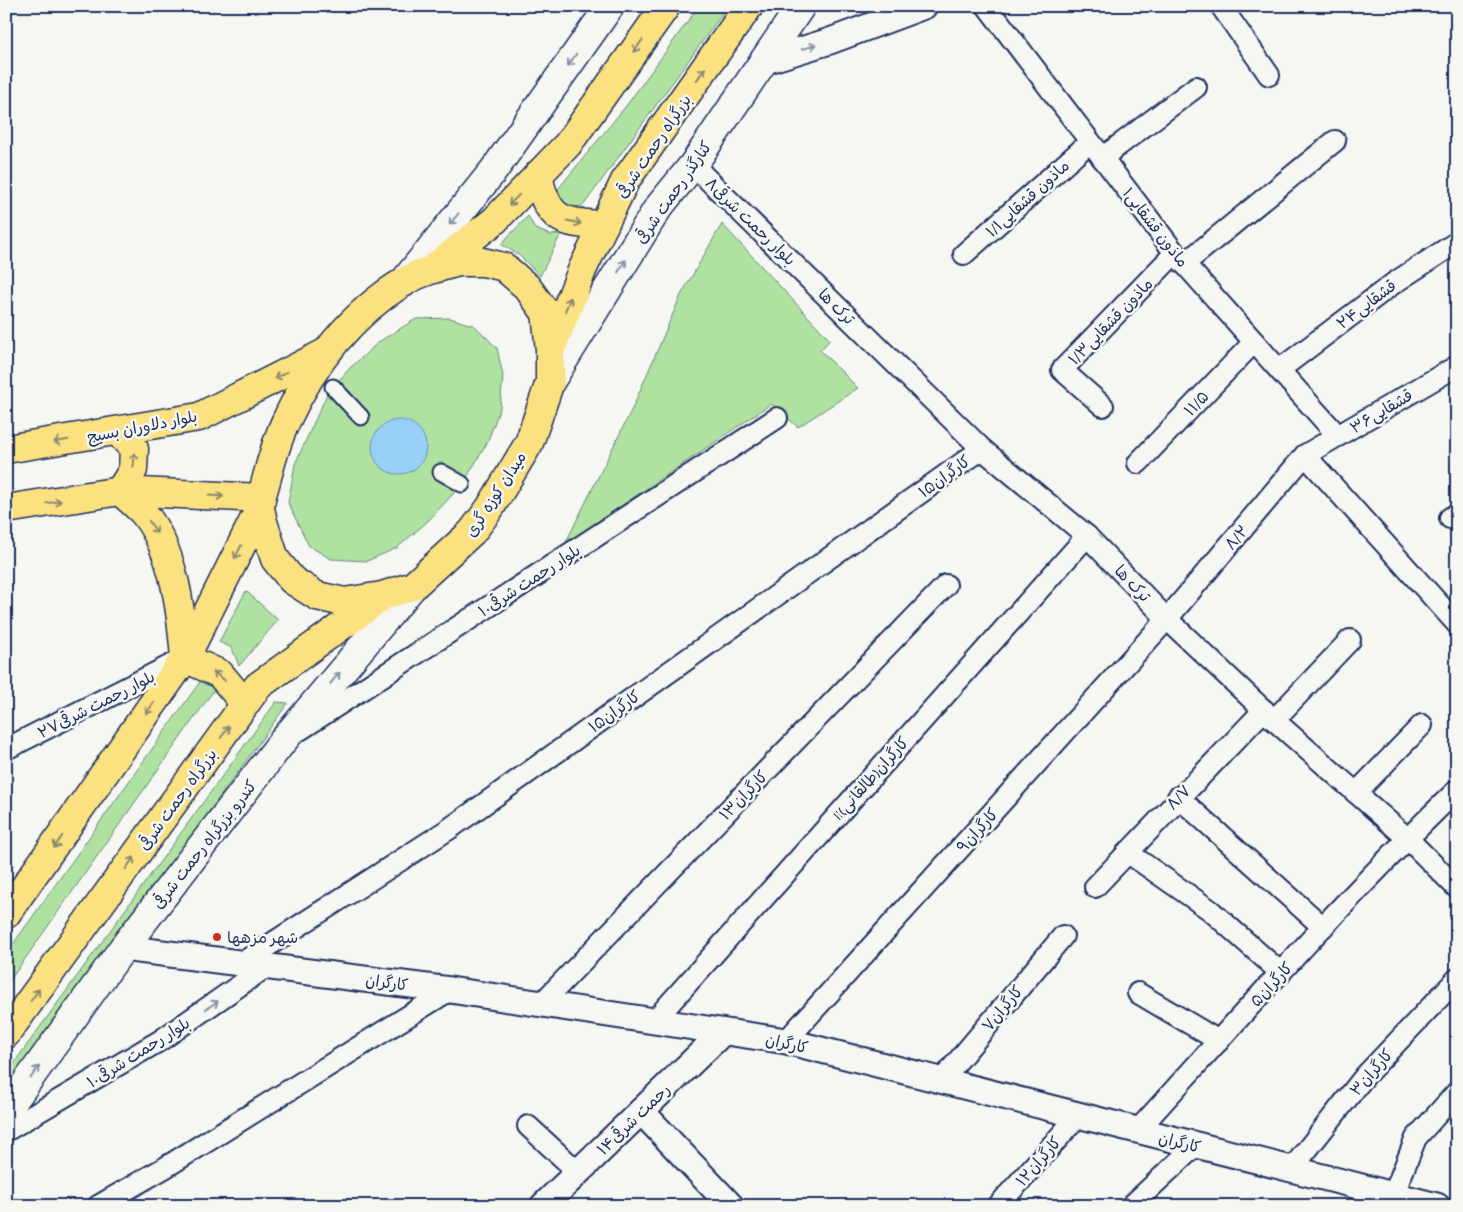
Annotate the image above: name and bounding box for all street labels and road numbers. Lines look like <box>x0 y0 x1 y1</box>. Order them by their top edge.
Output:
street label: بزرگراه رحمت شرقی <box>611 90 698 204</box>
street label: کنارگذر رحمت شرقی <box>630 137 719 250</box>
street label: ماذون قشقایی۱/۱ <box>982 156 1076 244</box>
street label: بلوار رحمت شرقی۸ <box>699 173 800 272</box>
street label: ماذون قشقایی۱ <box>1116 184 1193 273</box>
street label: ماذون قشقایی۱/۳ <box>1064 274 1159 371</box>
street label: قشقایی۲۴ <box>1333 276 1402 336</box>
street label: ترک ها <box>812 284 859 331</box>
street label: قشقایی۳۶ <box>1346 385 1418 441</box>
street label: ۱۱/۵ <box>1180 387 1216 423</box>
street label: بلوار دلاوران بسیج <box>85 406 200 450</box>
street label: میدان کوزه گری <box>461 448 533 543</box>
street label: ۱۵کارگران <box>915 451 976 505</box>
street label: ۸/۲ <box>1221 521 1255 556</box>
street label: ۱۰بلوار رحمت شرقی <box>474 539 586 624</box>
street label: ترک ها <box>1108 561 1155 609</box>
street label: بلوار رحمت شرقی۲۷ <box>34 666 160 746</box>
street label: ۱۵کارگران <box>585 686 646 740</box>
street label: 11کارگران(طالقانی) <box>828 733 916 826</box>
street label: بزرگراه رحمت شرقی <box>133 744 224 856</box>
street label: کارگران۱۳ <box>715 766 775 827</box>
street label: کندرو بزرگراه رحمت شرقی <box>147 775 264 915</box>
street label: ۸/۷ <box>1162 781 1197 816</box>
street label: کارگران۹ <box>953 804 1005 859</box>
street label: کارگران۵ <box>1246 958 1300 1013</box>
street label: کارگران <box>364 970 409 999</box>
street label: کارگران۷ <box>978 981 1030 1038</box>
street label: بلوار رحمت شرقی۱۰ <box>83 1012 195 1095</box>
street label: کارگران <box>763 1030 810 1061</box>
street label: کارگران۳ <box>1346 1045 1400 1102</box>
street label: ۱۴رحمت شرقی <box>592 1079 677 1162</box>
street label: کارگران <box>1156 1128 1203 1161</box>
street label: ۱۲کارگران <box>1012 1133 1068 1193</box>

